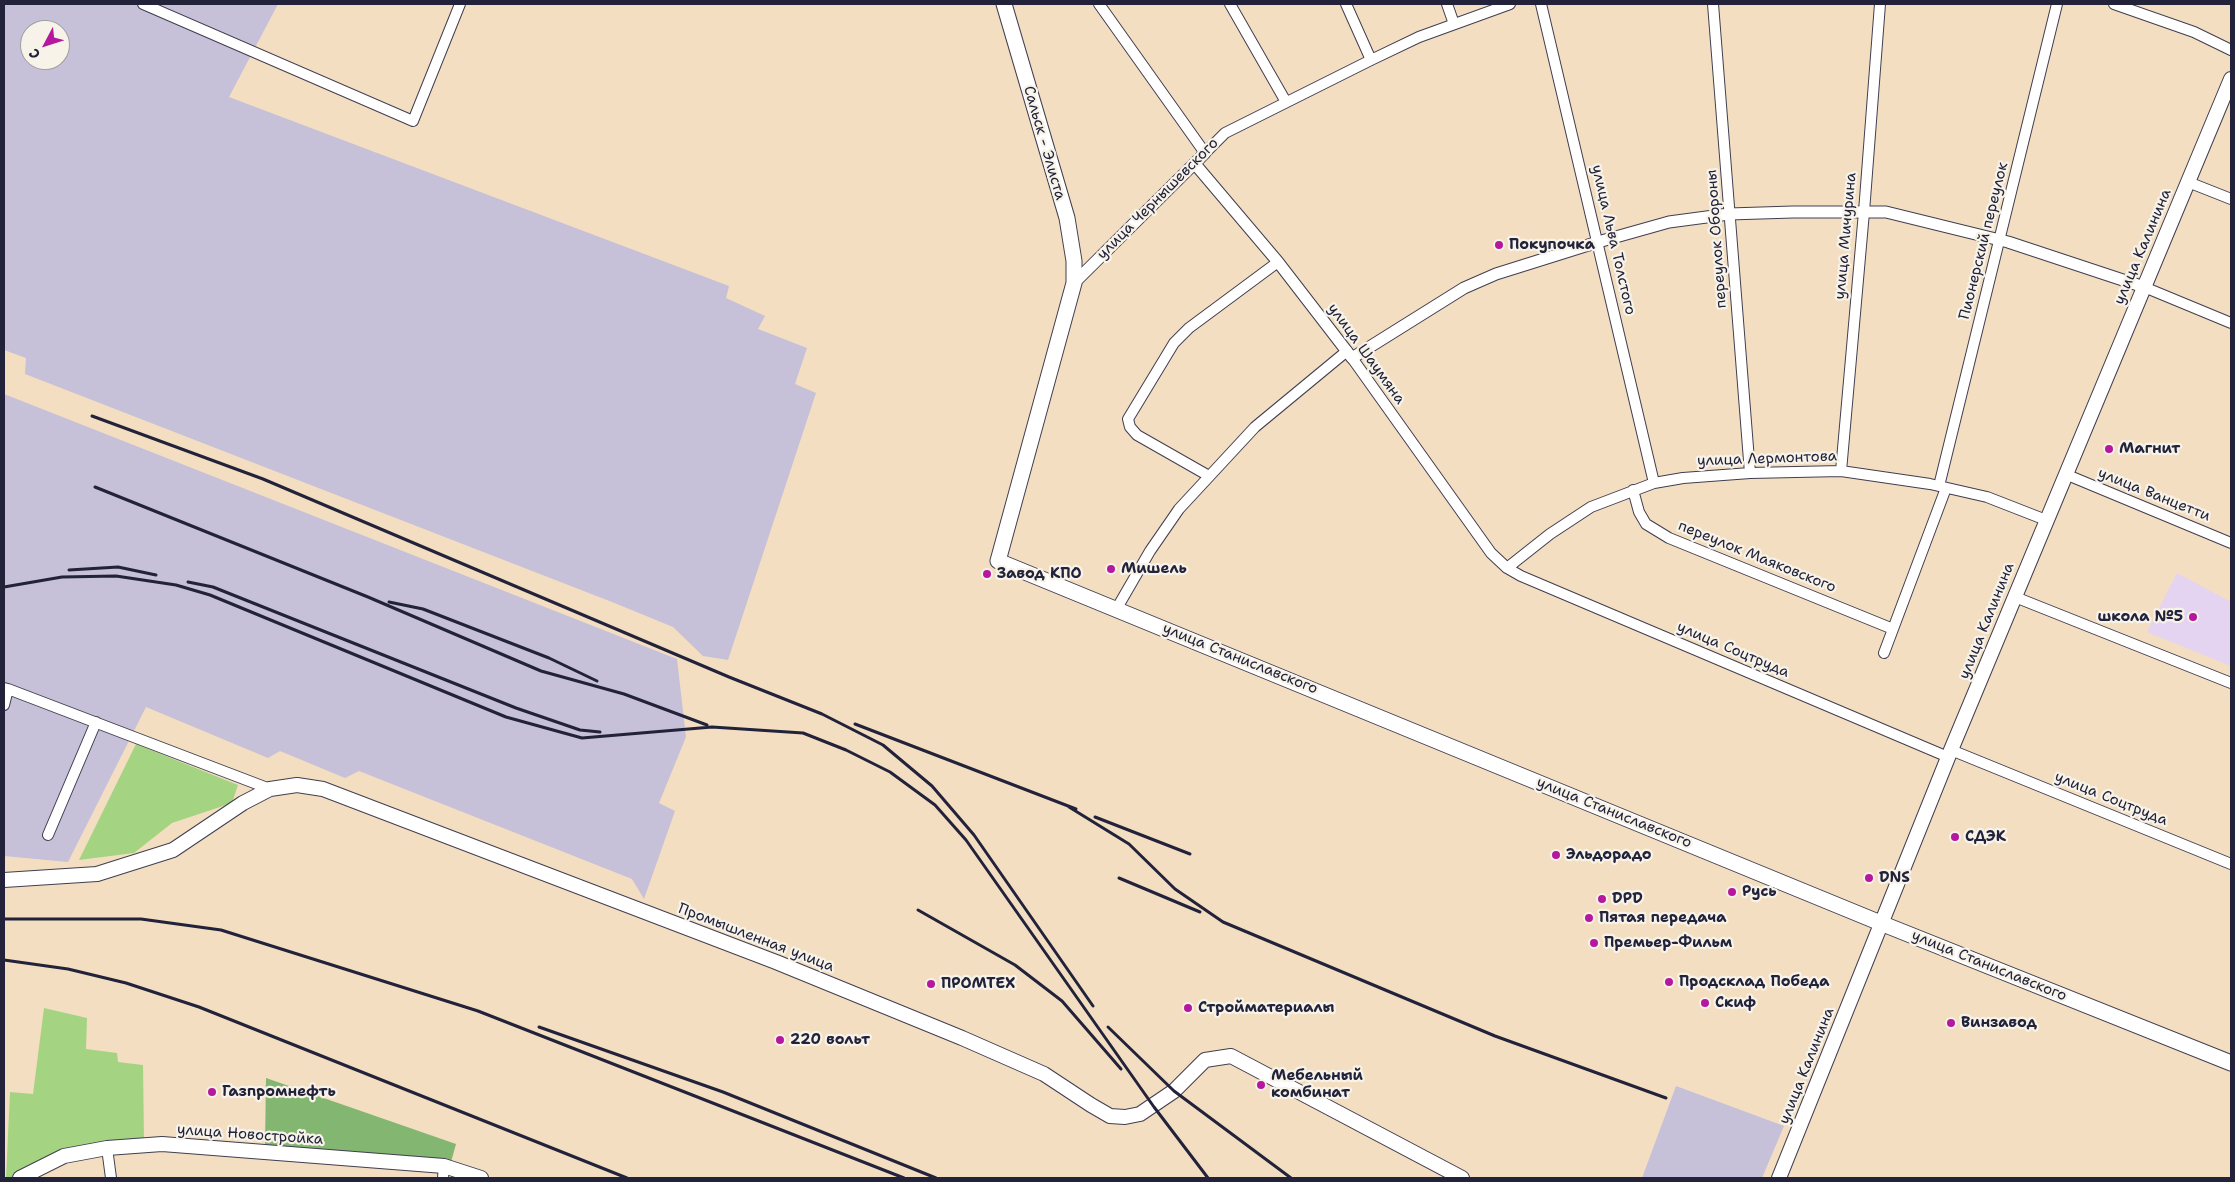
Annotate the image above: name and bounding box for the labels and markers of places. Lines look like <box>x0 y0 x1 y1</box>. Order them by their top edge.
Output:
place label: Покупочка <box>1509 236 1595 254</box>
marker: Покупочка <box>1493 239 1505 251</box>
place label: Магнит <box>2119 440 2180 458</box>
marker: Магнит <box>2103 443 2115 455</box>
place label: Мишель <box>1121 560 1187 578</box>
marker: Мишель <box>1105 563 1117 575</box>
place label: Завод КПО <box>997 565 1082 583</box>
marker: Завод КПО <box>981 568 993 580</box>
place label: школа №5 <box>2098 608 2183 626</box>
marker: школа №5 <box>2187 611 2199 623</box>
place label: СДЭК <box>1965 828 2006 846</box>
marker: СДЭК <box>1949 831 1961 843</box>
place label: Эльдорадо <box>1566 846 1652 864</box>
marker: Эльдорадо <box>1550 849 1562 861</box>
place label: DNS <box>1879 869 1910 887</box>
marker: DNS <box>1863 872 1875 884</box>
place label: Русь <box>1742 883 1777 901</box>
marker: Русь <box>1726 886 1738 898</box>
place label: DPD <box>1612 890 1643 908</box>
marker: DPD <box>1596 893 1608 905</box>
place label: Пятая передача <box>1599 909 1726 927</box>
marker: Пятая передача <box>1583 912 1595 924</box>
place label: Премьер-Фильм <box>1604 934 1732 952</box>
marker: Премьер-Фильм <box>1588 937 1600 949</box>
place label: Продсклад Победа <box>1679 973 1830 991</box>
place label: ПРОМТЕХ <box>941 975 1015 993</box>
marker: Продсклад Победа <box>1663 976 1675 988</box>
marker: ПРОМТЕХ <box>925 978 937 990</box>
place label: Скиф <box>1715 994 1756 1012</box>
marker: Скиф <box>1699 997 1711 1009</box>
place label: Стройматериалы <box>1198 999 1334 1017</box>
marker: Стройматериалы <box>1182 1002 1194 1014</box>
place label: Винзавод <box>1961 1014 2037 1032</box>
marker: Винзавод <box>1945 1017 1957 1029</box>
place label: 220 вольт <box>790 1031 870 1049</box>
marker: 220 вольт <box>774 1034 786 1046</box>
place label: Мебельный комбинат <box>1271 1067 1363 1102</box>
marker: Мебельный комбинат <box>1255 1079 1267 1091</box>
place label: Газпромнефть <box>222 1083 336 1101</box>
marker: Газпромнефть <box>206 1086 218 1098</box>

